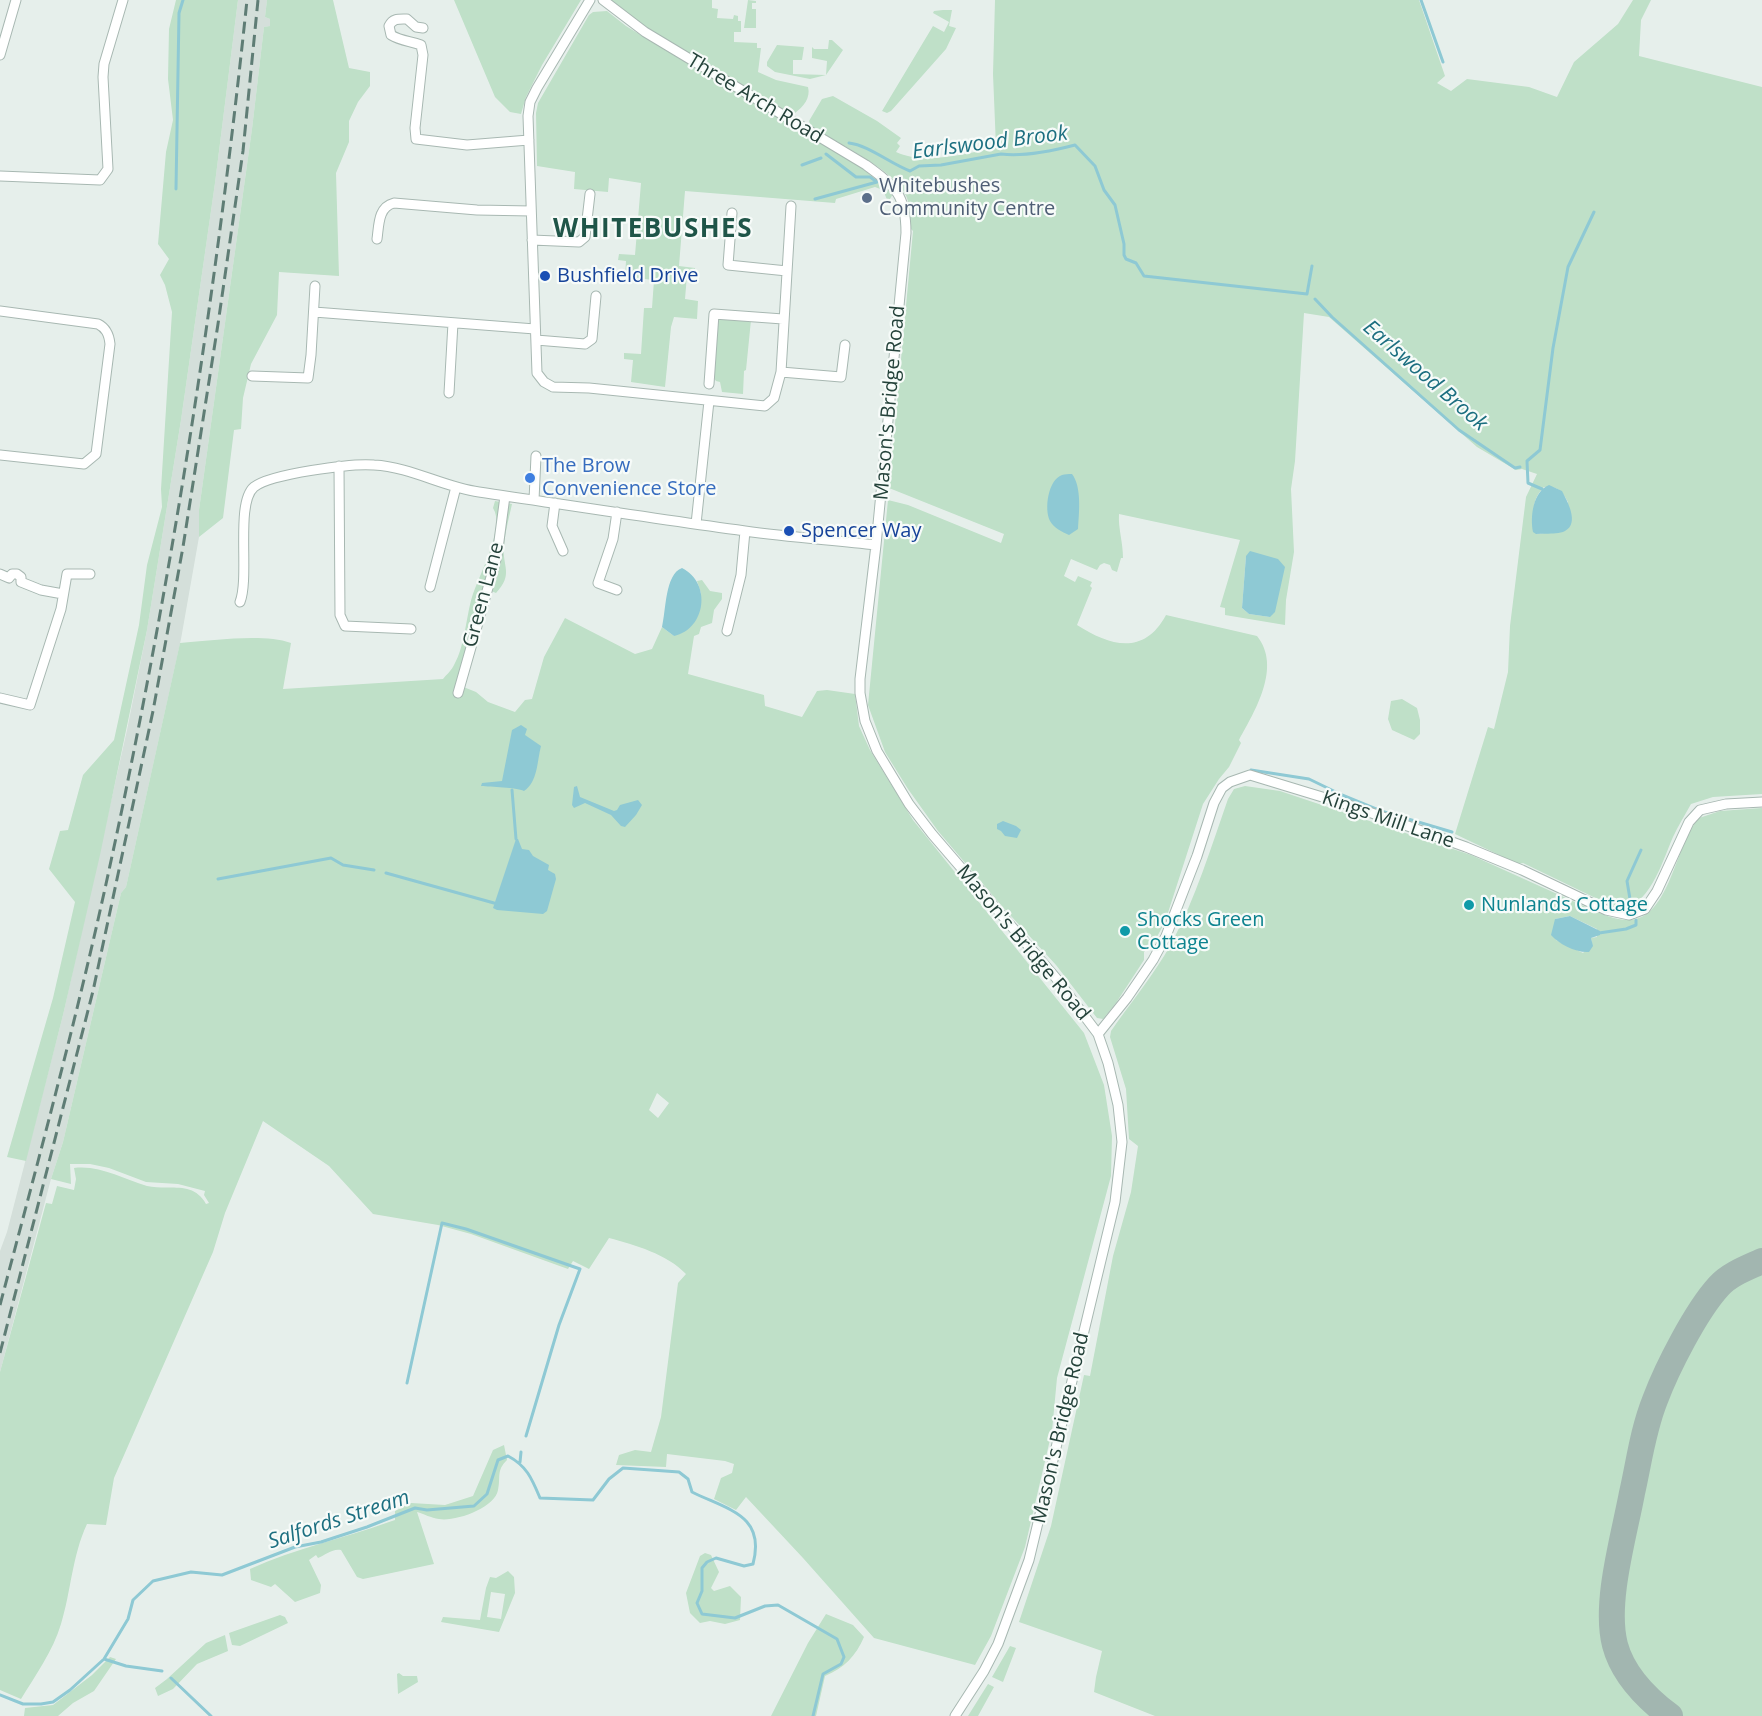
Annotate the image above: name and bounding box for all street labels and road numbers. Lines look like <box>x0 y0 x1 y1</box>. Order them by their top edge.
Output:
street label: Three Arch Road <box>683 49 827 149</box>
street label: Mason's Bridge Road <box>870 305 910 501</box>
street label: Green Lane <box>458 540 510 650</box>
street label: Kings Mill Lane <box>1319 786 1457 854</box>
street label: Mason's Bridge Road <box>951 860 1095 1026</box>
street label: Mason's Bridge Road <box>1027 1330 1095 1526</box>

